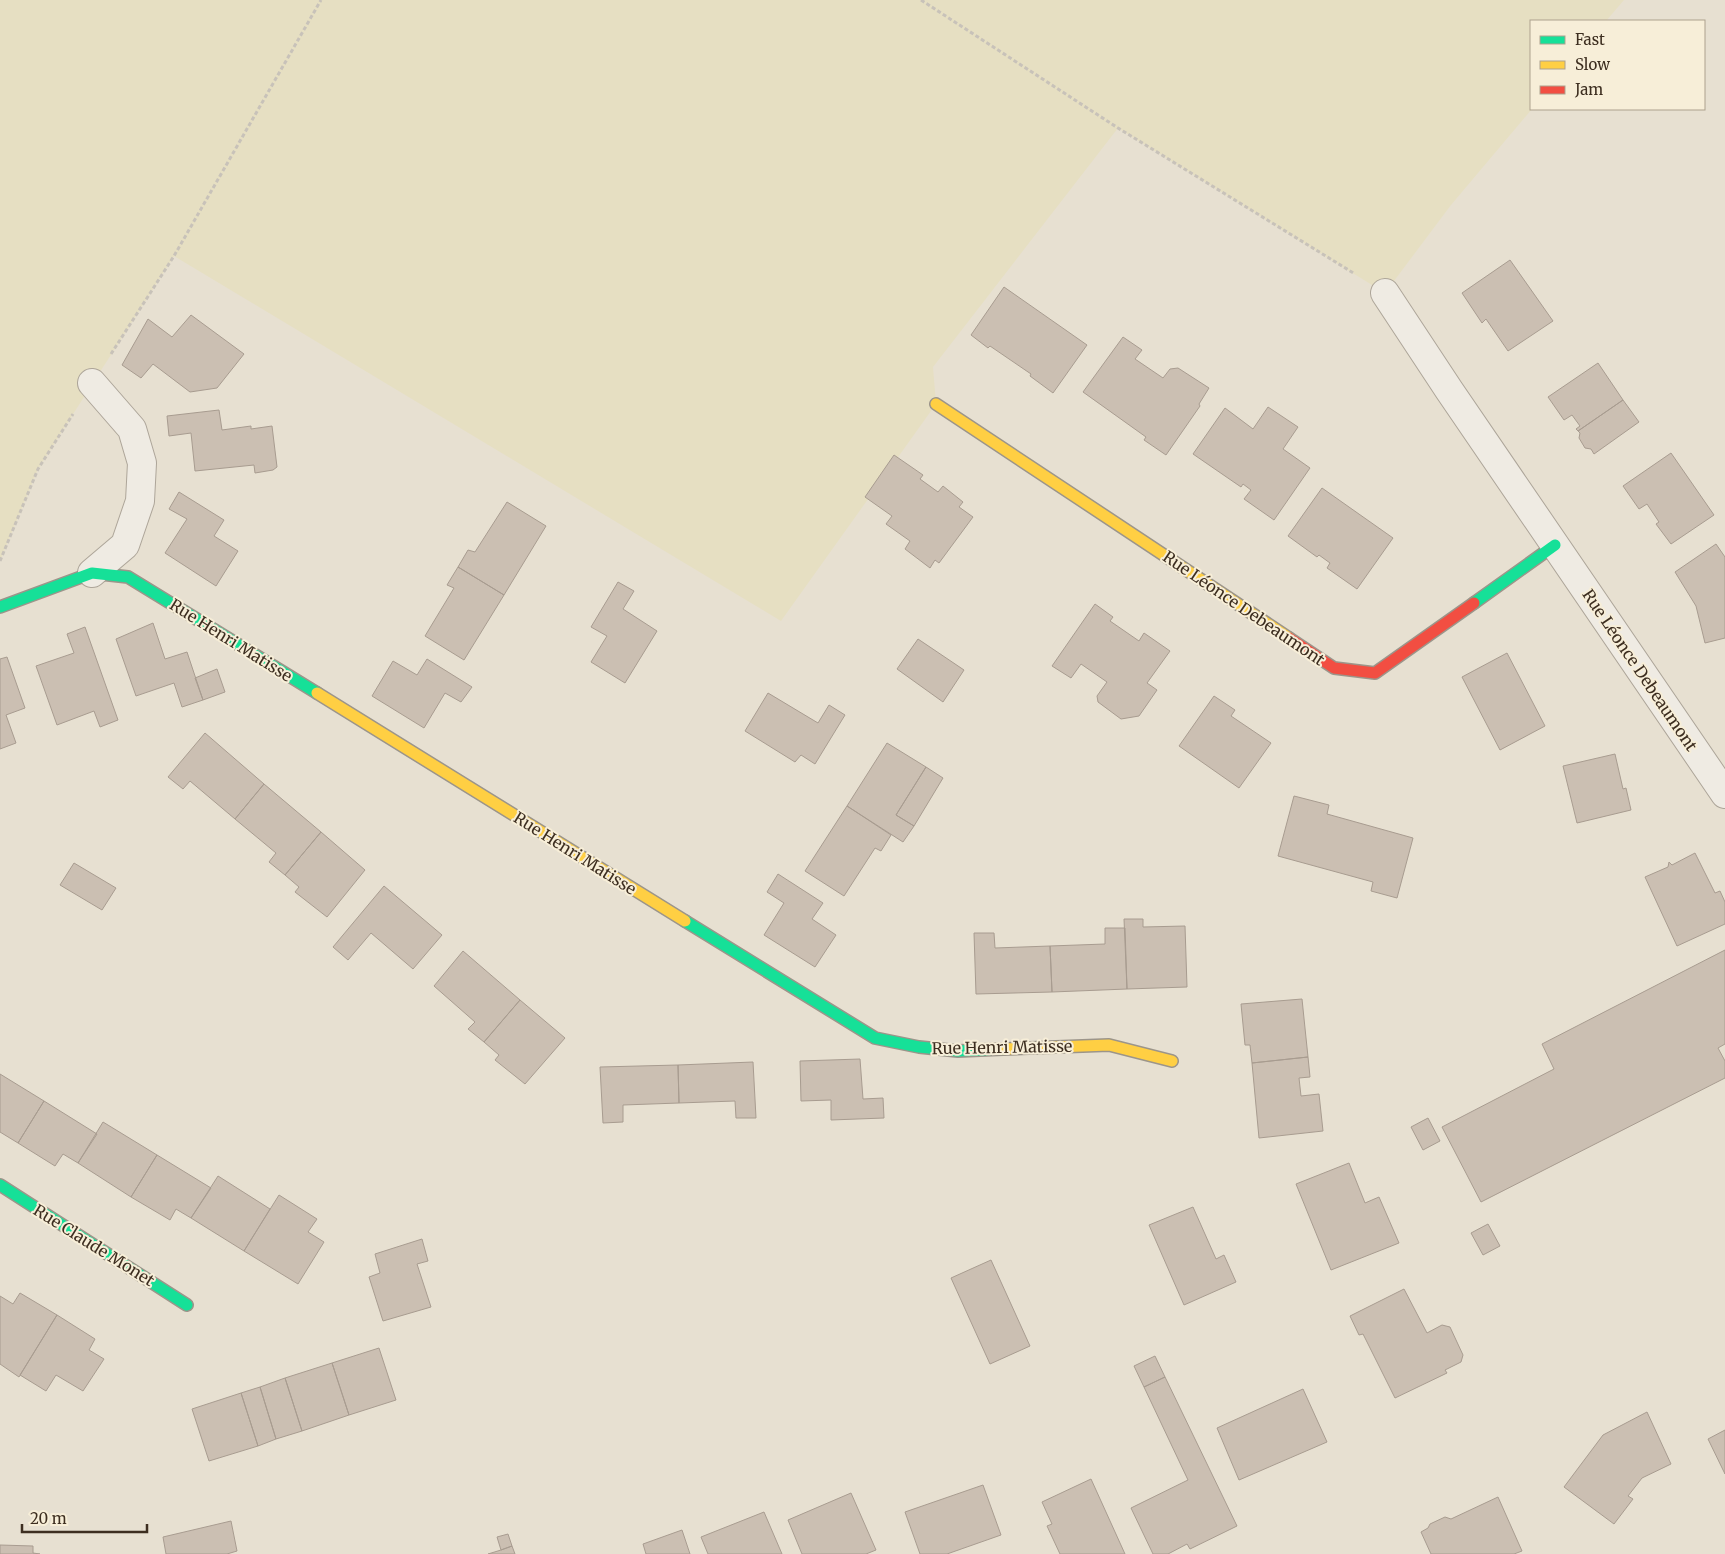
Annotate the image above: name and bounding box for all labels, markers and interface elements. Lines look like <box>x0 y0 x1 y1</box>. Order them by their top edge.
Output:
legend <box>1530 20 1705 110</box>
text: Fast <box>1575 30 1605 49</box>
text: Slow <box>1575 55 1610 74</box>
text: Jam <box>1574 80 1603 99</box>
street label: Rue Léonce Debeaumont <box>1159 546 1329 670</box>
street label: Rue Léonce Debeaumont <box>1578 585 1702 755</box>
street label: Rue Henri Matisse <box>166 594 296 686</box>
street label: Rue Henri Matisse <box>510 807 640 899</box>
street label: Rue Henri Matisse <box>931 1036 1073 1058</box>
street label: Rue Claude Monet <box>30 1200 159 1291</box>
scale bar <box>22 1502 148 1534</box>
text: 20 m <box>30 1509 67 1528</box>

